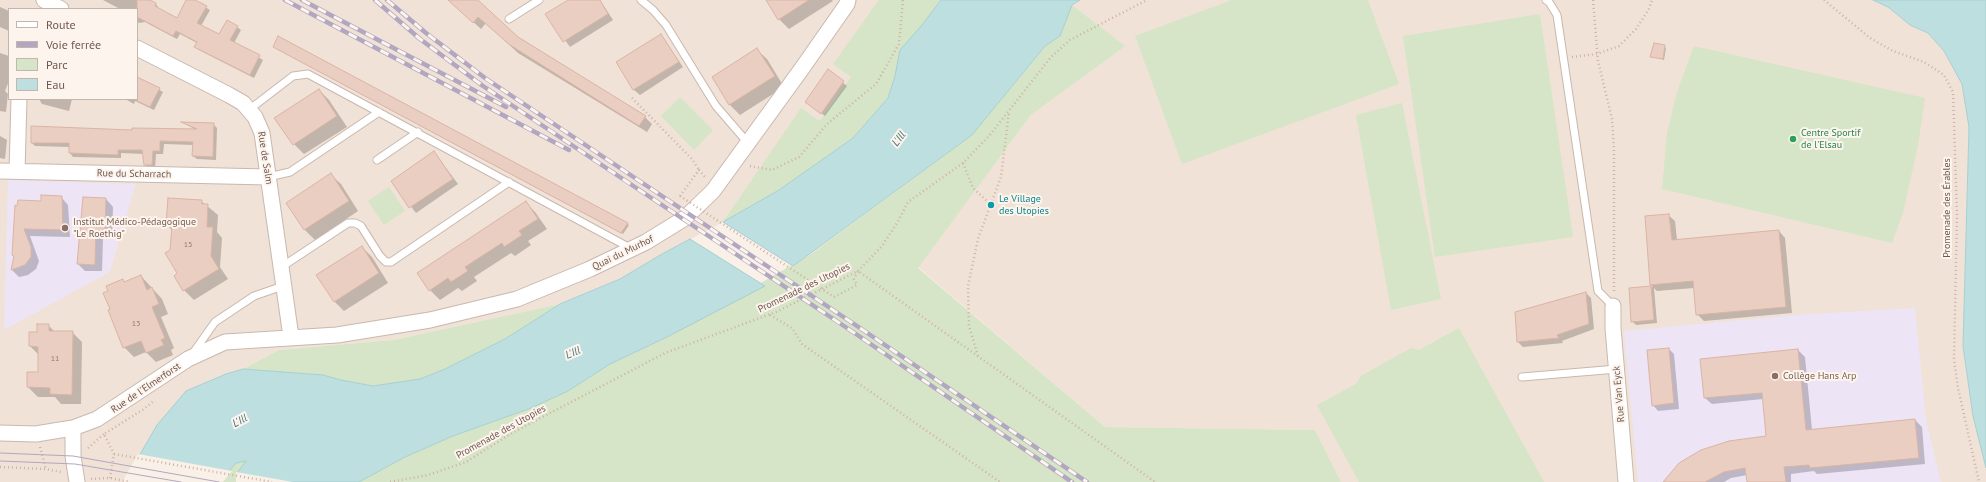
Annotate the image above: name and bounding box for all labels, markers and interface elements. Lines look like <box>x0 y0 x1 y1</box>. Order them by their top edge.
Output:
legend <box>8 8 138 100</box>
text: Route <box>46 17 76 32</box>
text: Voie ferrée <box>46 37 101 52</box>
text: Parc <box>46 57 68 72</box>
text: Eau <box>46 77 65 92</box>
place label: Centre Sportif de l'Elsau <box>1801 127 1860 150</box>
water label: L'Ill <box>889 129 909 149</box>
street label: Rue de Salm <box>255 131 275 185</box>
marker: Centre Sportif de l'Elsau <box>1788 134 1798 144</box>
street label: Promenade des Érables <box>1941 158 1953 258</box>
street label: Rue du Scharrach <box>97 167 171 181</box>
place label: Le Village des Utopies <box>999 193 1049 216</box>
marker: Le Village des Utopies <box>986 200 996 210</box>
place label: Institut Médico-Pédagogique "Le Roethig" <box>73 216 196 240</box>
marker: Institut Médico-Pédagogique "Le Roethig" <box>60 223 70 233</box>
street label: Quai du Murhof <box>590 233 656 273</box>
house number: 15 <box>184 240 192 250</box>
street label: Promenade des Utopies <box>756 261 852 315</box>
house number: 13 <box>132 319 140 329</box>
water label: L'Ill <box>563 344 583 362</box>
house number: 11 <box>51 354 59 364</box>
street label: Rue de l'Elmerforst <box>109 360 183 416</box>
street label: Rue Van Eyck <box>1611 365 1627 423</box>
place label: Collège Hans Arp <box>1783 370 1856 382</box>
marker: Collège Hans Arp <box>1770 371 1780 381</box>
street label: Promenade des Utopies <box>454 402 548 462</box>
water label: L'Ill <box>230 412 250 430</box>

